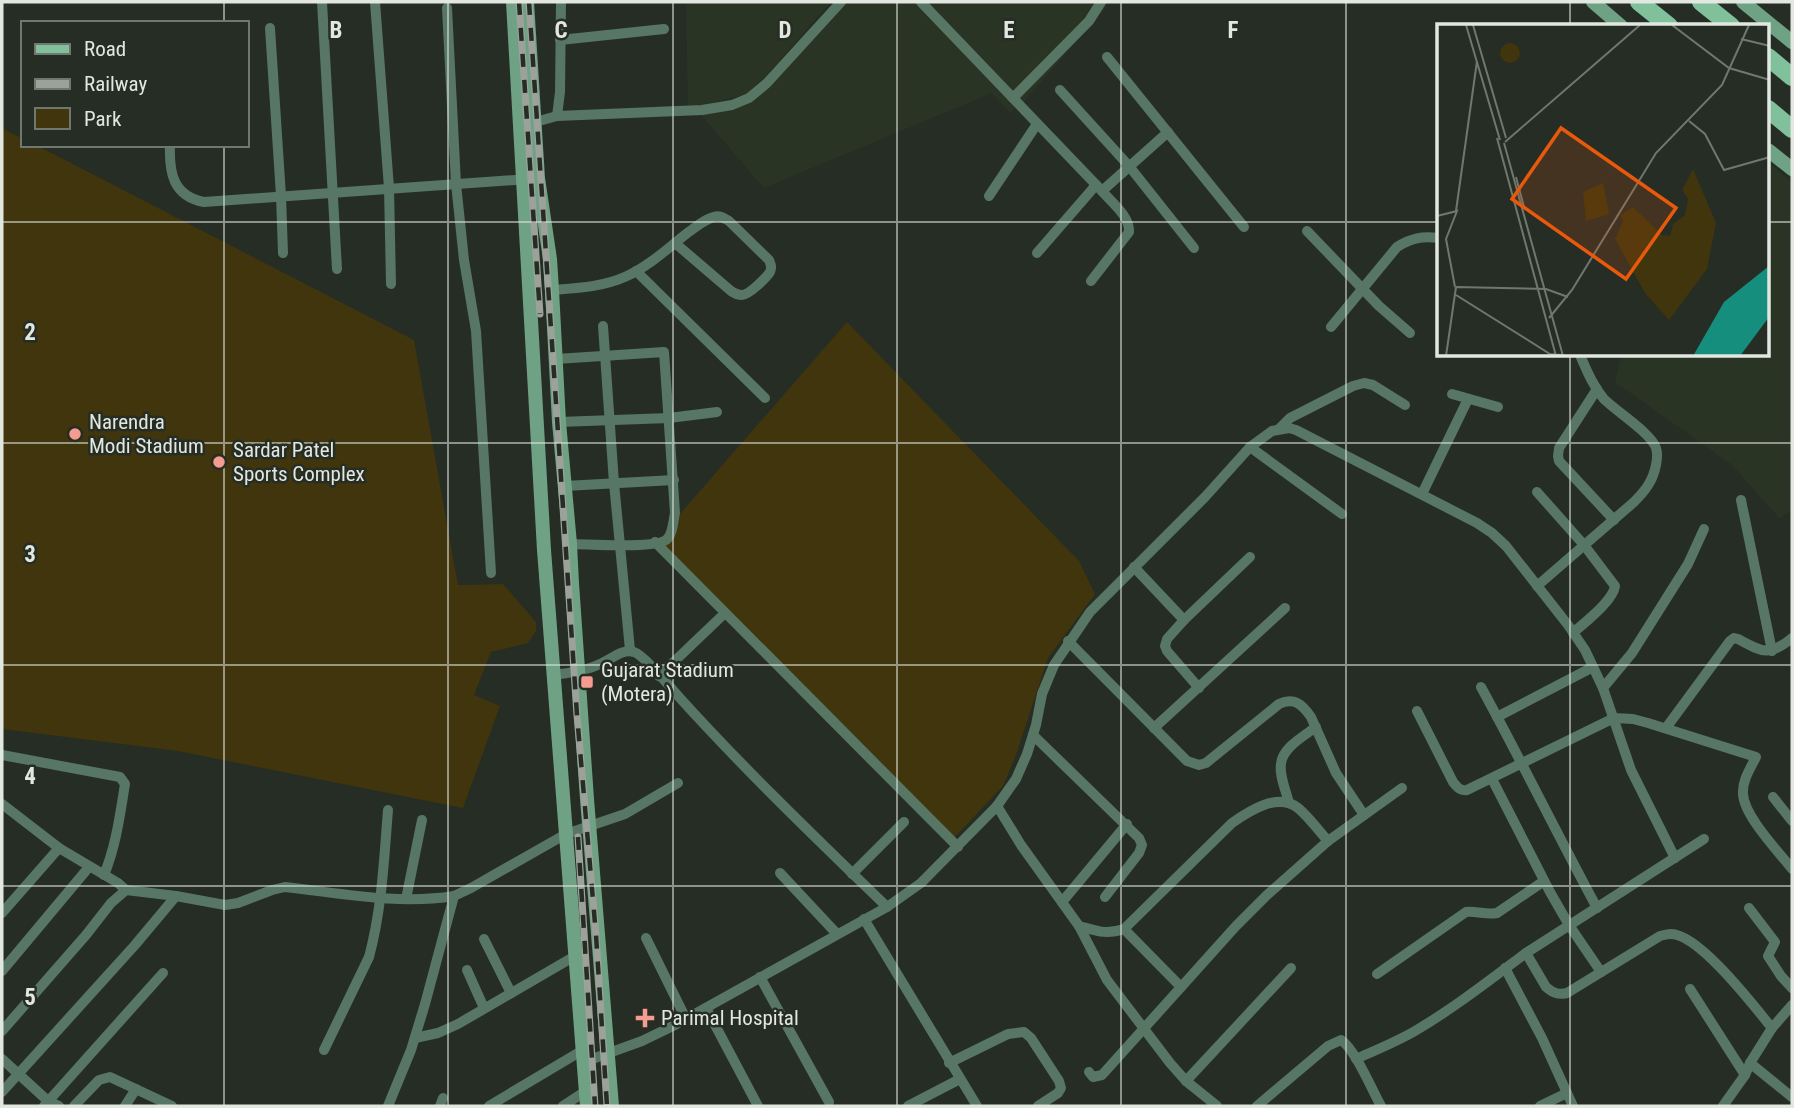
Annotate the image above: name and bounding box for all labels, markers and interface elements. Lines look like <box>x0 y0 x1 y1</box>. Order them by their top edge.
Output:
text: B <box>330 17 342 44</box>
text: C <box>554 17 568 44</box>
text: D <box>779 17 792 44</box>
text: E <box>1003 17 1015 44</box>
text: F <box>1228 17 1239 44</box>
legend <box>21 21 248 147</box>
inset map <box>1437 24 1770 357</box>
text: Road <box>84 37 126 61</box>
text: Railway <box>84 72 147 96</box>
text: Park <box>84 107 122 131</box>
text: 2 <box>24 319 36 346</box>
place label: Narendra Modi Stadium <box>89 410 204 458</box>
marker: Narendra Modi Stadium <box>67 426 83 442</box>
place label: Sardar Patel Sports Complex <box>233 438 365 486</box>
marker: Sardar Patel Sports Complex <box>211 454 227 470</box>
text: 3 <box>24 541 36 568</box>
place label: Gujarat Stadium (Motera) <box>601 658 734 706</box>
marker: Gujarat Stadium (Motera) <box>579 674 595 690</box>
text: 4 <box>24 763 36 790</box>
text: 5 <box>24 984 36 1011</box>
place label: Parimal Hospital <box>661 1006 799 1030</box>
marker: Parimal Hospital <box>635 1008 655 1028</box>

